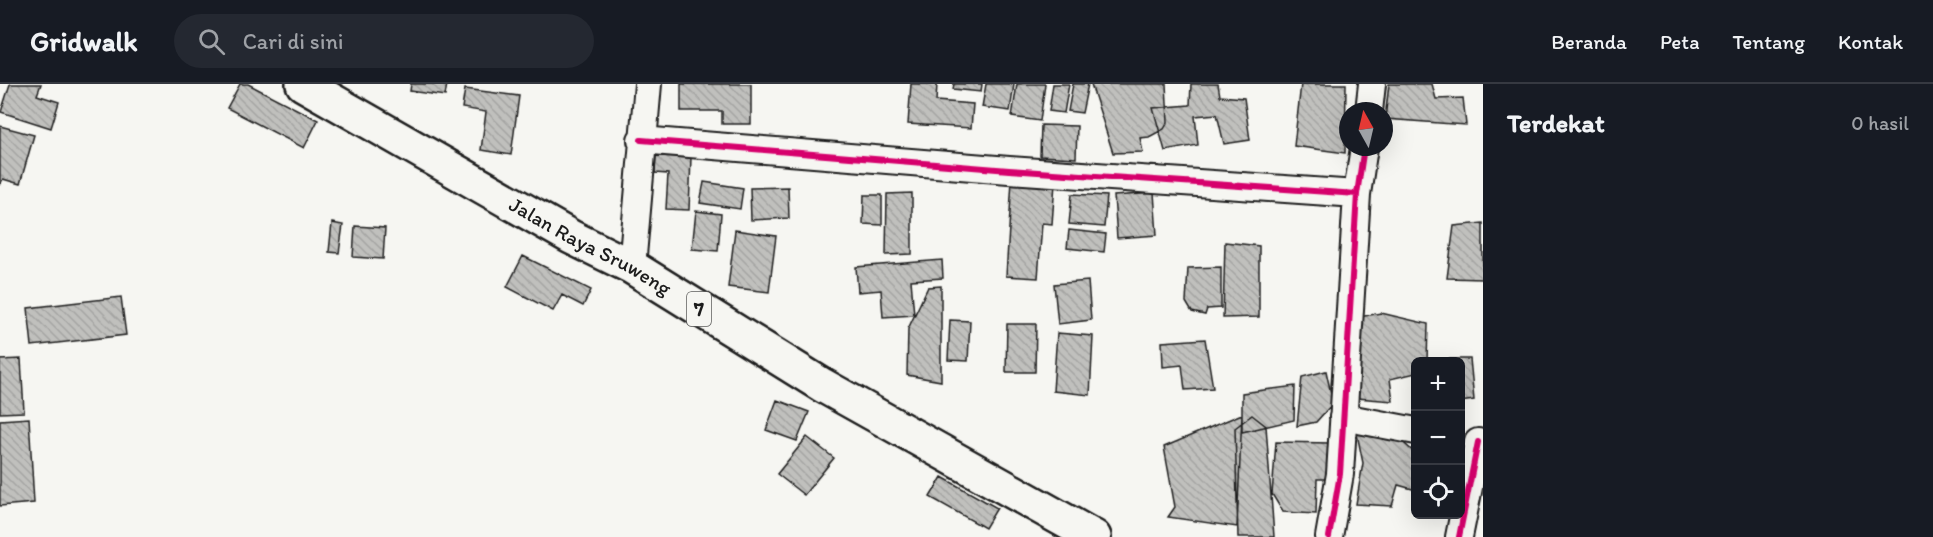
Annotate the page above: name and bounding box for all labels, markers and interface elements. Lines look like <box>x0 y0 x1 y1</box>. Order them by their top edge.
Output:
search box <box>174 14 594 68</box>
text: Gridwalk <box>30 24 138 58</box>
icon: search <box>195 25 228 58</box>
text: Cari di sini <box>243 28 343 55</box>
text: Beranda <box>1551 29 1627 54</box>
text: Peta <box>1660 29 1700 54</box>
text: Tentang <box>1733 29 1805 54</box>
text: Kontak <box>1838 29 1903 54</box>
north arrow <box>1339 102 1393 156</box>
text: Terdekat <box>1507 107 1605 139</box>
text: 0 hasil <box>1851 111 1909 135</box>
street label: Jalan Raya Sruweng <box>505 191 676 301</box>
road number: 7 <box>687 292 711 326</box>
map controls <box>1411 357 1465 519</box>
button: + <box>1411 357 1465 411</box>
button: − <box>1411 411 1465 465</box>
button: locate <box>1411 465 1465 519</box>

